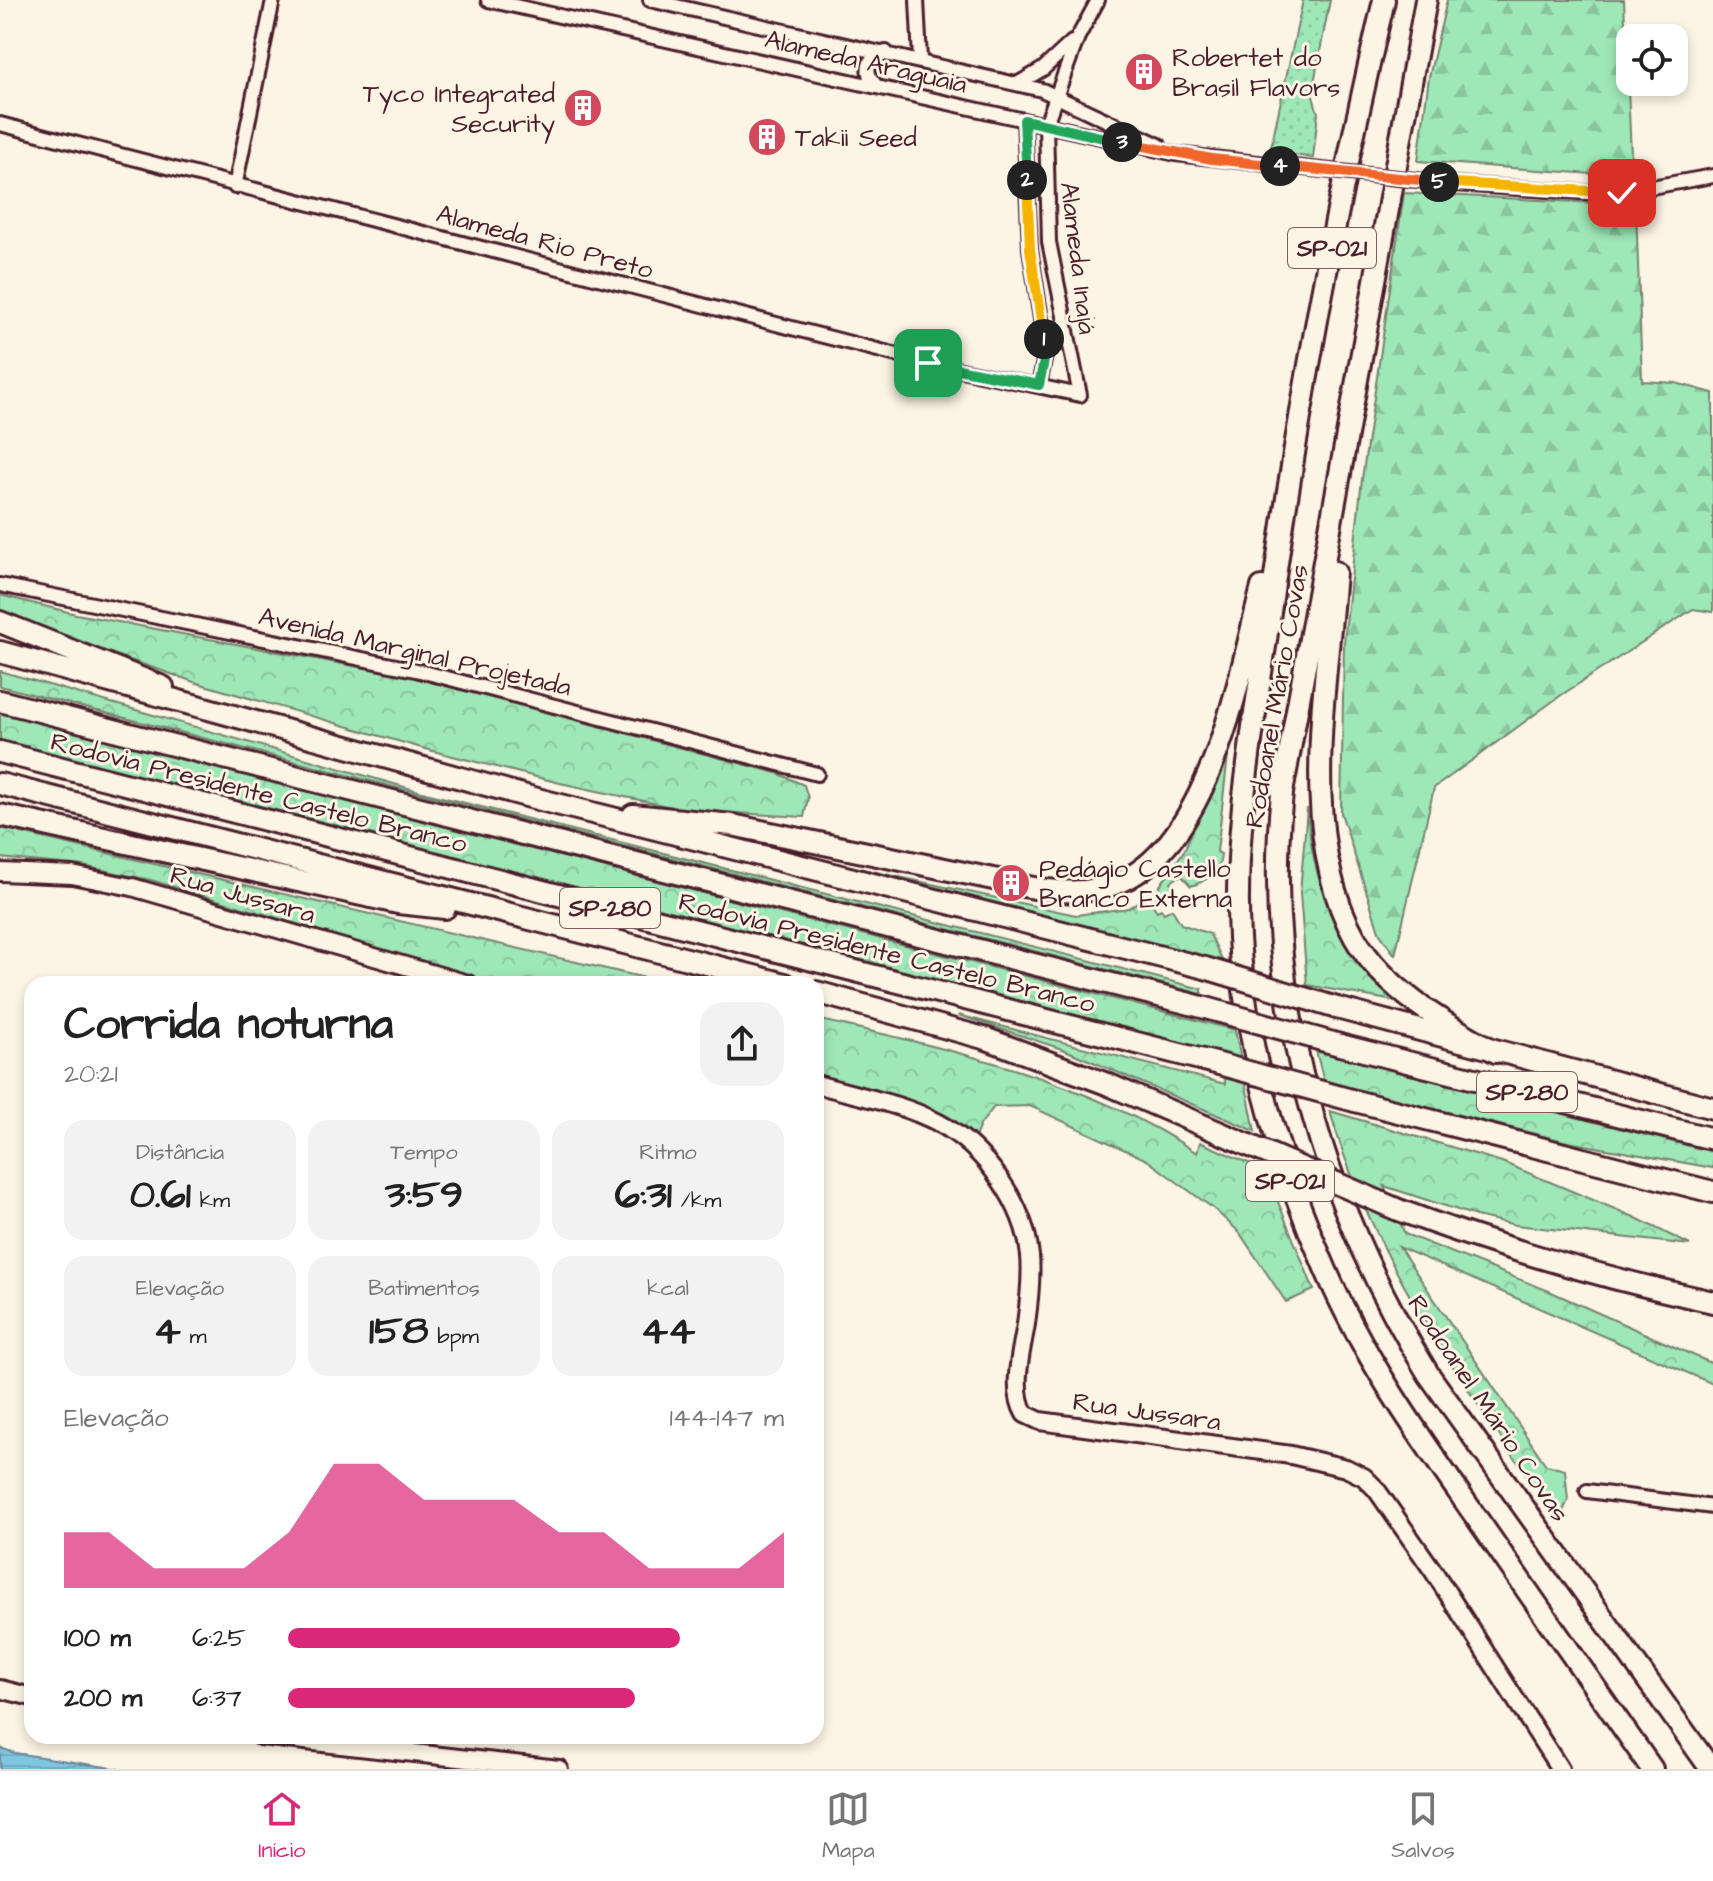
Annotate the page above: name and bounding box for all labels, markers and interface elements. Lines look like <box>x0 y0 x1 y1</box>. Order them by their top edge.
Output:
street label: Alameda Araguaia <box>761 21 970 105</box>
map controls <box>1616 24 1688 96</box>
button: locate <box>1616 24 1688 96</box>
place label: Robertet do Brasil Flavors <box>1172 40 1340 106</box>
building icon: Robertet do Brasil Flavors <box>1123 51 1165 93</box>
place label: Tyco Integrated Security <box>363 76 555 144</box>
building icon: Tyco Integrated Security <box>562 87 604 129</box>
building icon: Takii Seed <box>746 116 788 158</box>
place label: Takii Seed <box>795 120 917 156</box>
pin: 3 <box>1102 122 1142 162</box>
text: 3 <box>1116 126 1128 157</box>
pin: 4 <box>1260 146 1300 186</box>
text: 4 <box>1273 150 1287 181</box>
pin <box>1588 159 1656 227</box>
pin: 2 <box>1007 160 1047 200</box>
pin: 5 <box>1419 162 1459 202</box>
text: 2 <box>1021 164 1033 195</box>
text: 5 <box>1431 166 1447 197</box>
icon: check <box>1600 171 1644 215</box>
street label: Alameda Inajá <box>1051 180 1105 336</box>
street label: Alameda Rio Preto <box>432 196 657 288</box>
road number: SP-021 <box>1288 228 1376 268</box>
pin: 1 <box>1024 319 1064 359</box>
text: 1 <box>1043 323 1045 354</box>
pin <box>894 329 962 397</box>
icon: arrive <box>906 341 950 385</box>
street label: Rodoanel Mário Covas <box>1236 562 1318 831</box>
street label: Avenida Marginal Projetada <box>254 598 575 707</box>
street label: Rodovia Presidente Castelo Branco <box>47 724 471 862</box>
place label: Pedágio Castello Branco Externa <box>1039 851 1232 917</box>
street label: Rua Jussara <box>166 857 319 933</box>
building icon: Pedágio Castello Branco Externa <box>990 862 1032 904</box>
street label: Rodovia Presidente Castelo Branco <box>675 884 1099 1022</box>
road number: SP-280 <box>560 888 660 928</box>
text: Corrida noturna <box>64 995 393 1056</box>
button: share <box>700 1002 784 1086</box>
text: 20:21 <box>64 1056 118 1092</box>
road number: SP-280 <box>1477 1072 1577 1112</box>
text: Distância <box>136 1137 224 1168</box>
text: Tempo <box>390 1137 458 1168</box>
text: Ritmo <box>639 1137 697 1168</box>
road number: SP-021 <box>1246 1161 1334 1201</box>
text: 0.61 <box>130 1168 191 1223</box>
text: 3:59 <box>385 1168 463 1223</box>
text: 6:31 <box>615 1168 672 1223</box>
text: km <box>191 1185 230 1216</box>
text: /km <box>672 1185 721 1216</box>
text: Elevação <box>136 1273 224 1304</box>
text: Batimentos <box>368 1273 480 1304</box>
text: kcal <box>647 1273 689 1304</box>
street label: Rodoanel Mário Covas <box>1399 1288 1578 1529</box>
text: 4 <box>153 1304 181 1359</box>
text: 158 <box>369 1304 428 1359</box>
text: 44 <box>641 1304 695 1359</box>
text: m <box>181 1321 207 1352</box>
text: bpm <box>428 1321 479 1352</box>
street label: Rua Jussara <box>1070 1384 1223 1440</box>
text: Elevação <box>64 1400 169 1436</box>
text: 144–147 m <box>670 1400 784 1436</box>
text: 100 m <box>64 1620 131 1656</box>
text: 6:25 <box>192 1620 246 1656</box>
text: 200 m <box>64 1680 142 1716</box>
text: 6:37 <box>192 1680 242 1716</box>
tab: Início <box>258 1787 306 1866</box>
tab: Mapa <box>822 1787 875 1866</box>
tab: Salvos <box>1391 1787 1455 1866</box>

